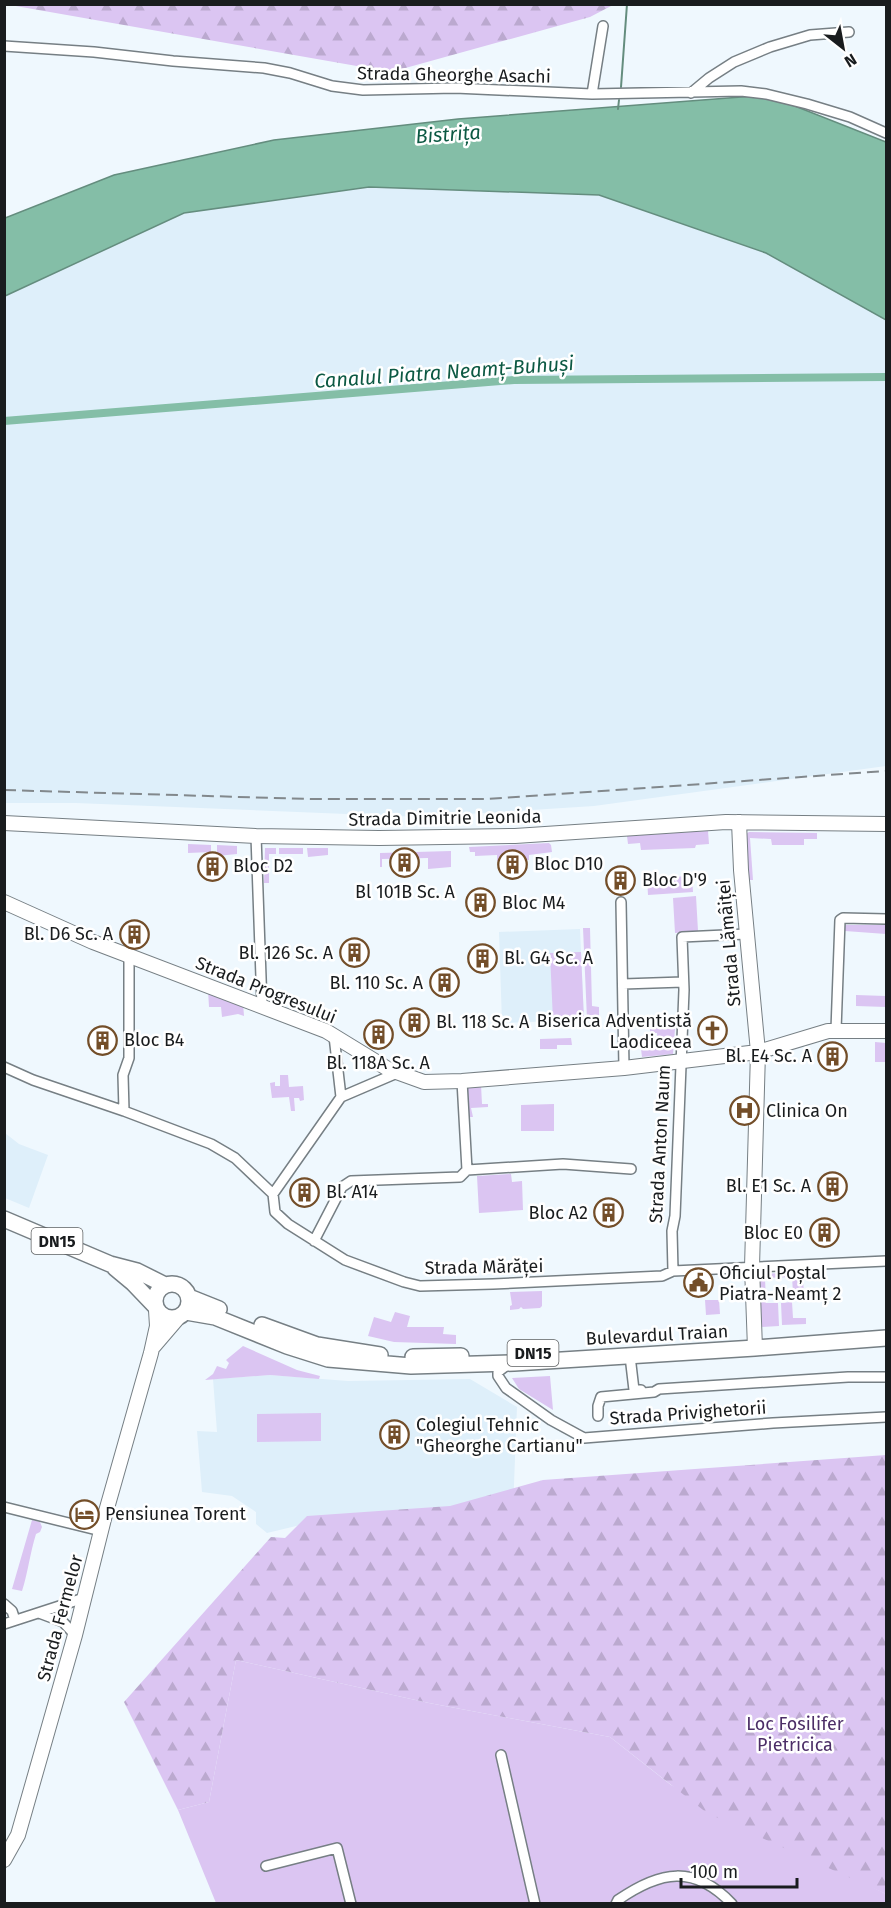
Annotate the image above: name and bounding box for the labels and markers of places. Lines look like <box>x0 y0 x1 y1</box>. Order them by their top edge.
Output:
building icon: Bl 101B Sc. A <box>389 847 421 879</box>
building icon: Bloc D10 <box>497 848 529 880</box>
building icon: Bloc D2 <box>196 850 228 882</box>
place label: Bloc D10 <box>534 853 603 875</box>
place label: Bloc D2 <box>233 855 293 877</box>
building icon: Bloc D'9 <box>605 864 637 896</box>
place label: Bloc D'9 <box>642 869 707 891</box>
place label: Bl 101B Sc. A <box>355 881 456 903</box>
building icon: Bloc M4 <box>465 887 497 919</box>
place label: Bloc M4 <box>502 892 566 914</box>
building icon: Bl. D6 Sc. A <box>118 918 150 950</box>
place label: Bl. D6 Sc. A <box>24 923 114 945</box>
building icon: Bl. 126 Sc. A <box>338 937 370 969</box>
place label: Bl. 126 Sc. A <box>239 942 334 964</box>
building icon: Bl. G4 Sc. A <box>467 942 499 974</box>
place label: Bl. G4 Sc. A <box>504 947 594 969</box>
building icon: Bl. 110 Sc. A <box>428 967 460 999</box>
place label: Bl. 110 Sc. A <box>329 972 424 994</box>
building icon: Bl. 118 Sc. A <box>399 1006 431 1038</box>
place label: Biserica Adventistă Laodiceea <box>536 1010 692 1053</box>
place label: Bl. 118 Sc. A <box>436 1011 530 1033</box>
church icon: Biserica Adventistă Laodiceea <box>697 1015 729 1047</box>
building icon: Bl. 118A Sc. A <box>362 1018 394 1050</box>
building icon: Bloc B4 <box>87 1024 119 1056</box>
place label: Bloc B4 <box>124 1029 185 1051</box>
building icon: Bl. E4 Sc. A <box>817 1040 849 1072</box>
place label: Bl. E4 Sc. A <box>725 1045 813 1067</box>
place label: Bl. 118A Sc. A <box>326 1052 431 1074</box>
hospital icon: Clinica On <box>729 1095 761 1127</box>
place label: Clinica On <box>766 1100 848 1122</box>
building icon: Bl. E1 Sc. A <box>816 1170 848 1202</box>
place label: Bl. E1 Sc. A <box>726 1175 812 1197</box>
building icon: Bl. A14 <box>289 1176 321 1208</box>
place label: Bl. A14 <box>326 1181 379 1203</box>
building icon: Bloc A2 <box>593 1197 625 1229</box>
place label: Bloc A2 <box>529 1202 588 1224</box>
building icon: Bloc E0 <box>808 1217 840 1249</box>
place label: Bloc E0 <box>743 1222 803 1244</box>
place label: Oficiul Poștal Piatra-Neamț 2 <box>719 1262 841 1306</box>
public building icon: Oficiul Poștal Piatra-Neamț 2 <box>682 1267 714 1299</box>
place label: Colegiul Tehnic "Gheorghe Cartianu" <box>416 1414 583 1457</box>
building icon: Colegiul Tehnic "Gheorghe Cartianu" <box>379 1419 411 1451</box>
hotel icon: Pensiunea Torent <box>68 1498 100 1530</box>
place label: Pensiunea Torent <box>105 1503 247 1525</box>

